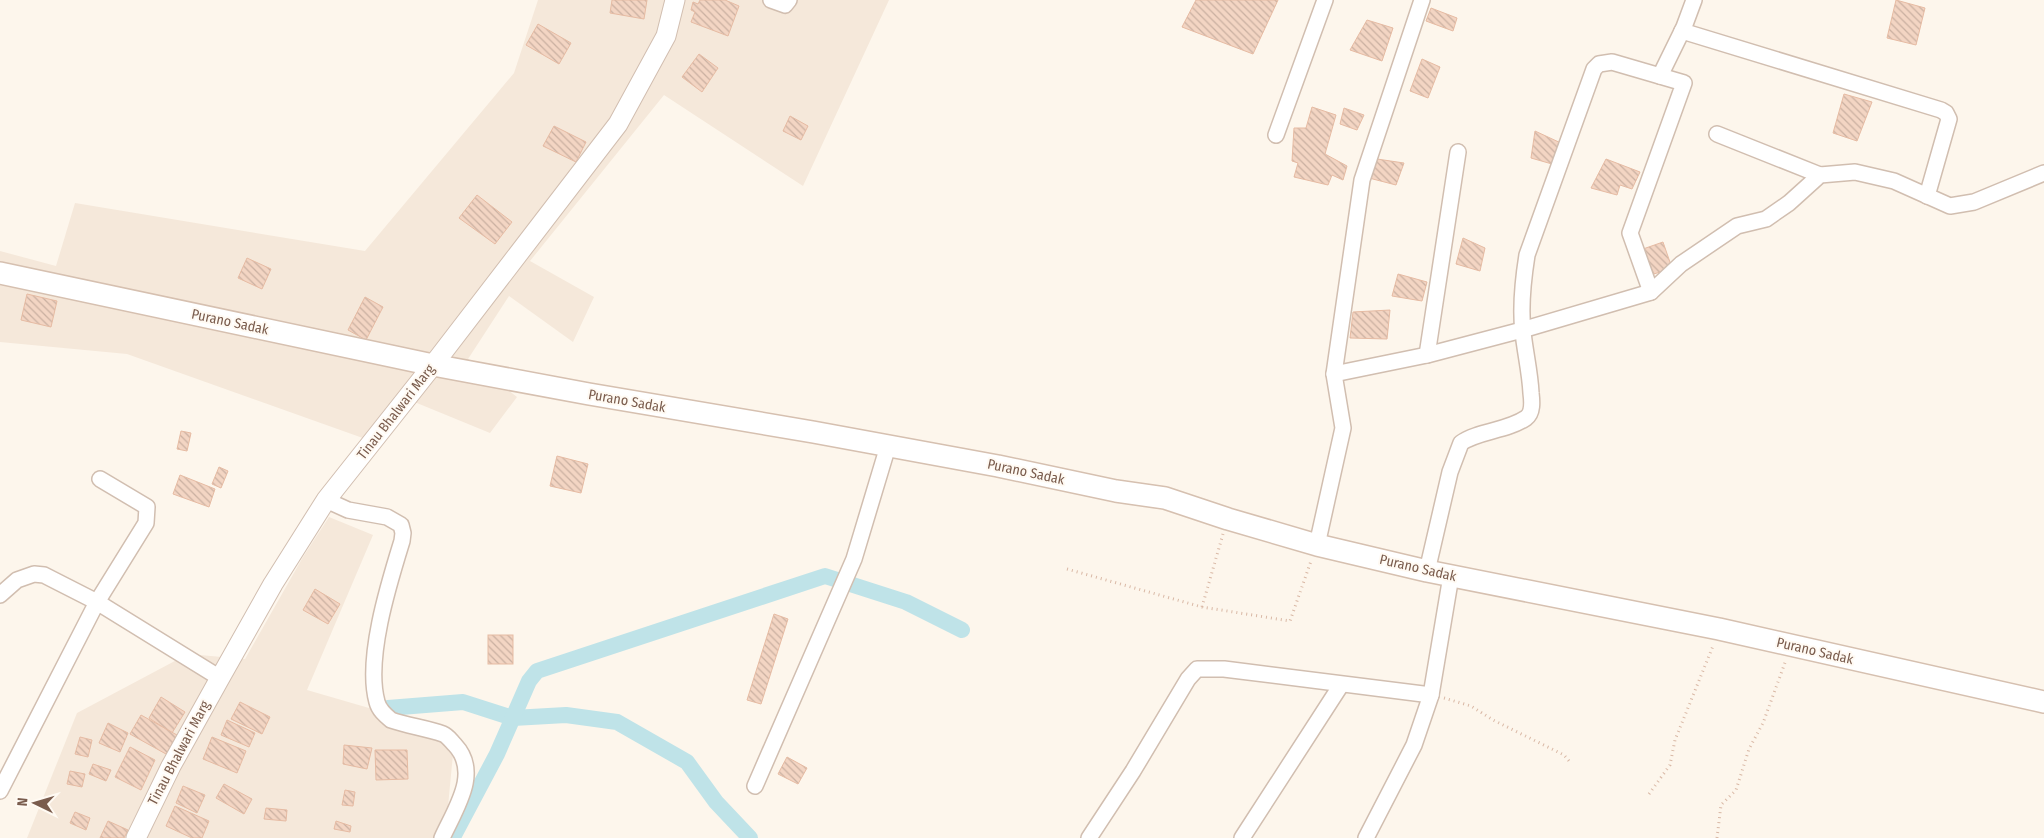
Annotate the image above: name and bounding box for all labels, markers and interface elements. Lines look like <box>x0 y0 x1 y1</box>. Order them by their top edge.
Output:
street label: Purano Sadak <box>190 306 271 339</box>
street label: Tinau Bhalwari Marg <box>354 361 439 463</box>
street label: Purano Sadak <box>587 386 668 416</box>
street label: Purano Sadak <box>986 456 1067 489</box>
street label: Purano Sadak <box>1378 551 1459 585</box>
street label: Purano Sadak <box>1775 634 1856 668</box>
street label: Tinau Bhalwari Marg <box>144 697 214 808</box>
north arrow <box>10 778 60 828</box>
text: N <box>14 797 31 807</box>

